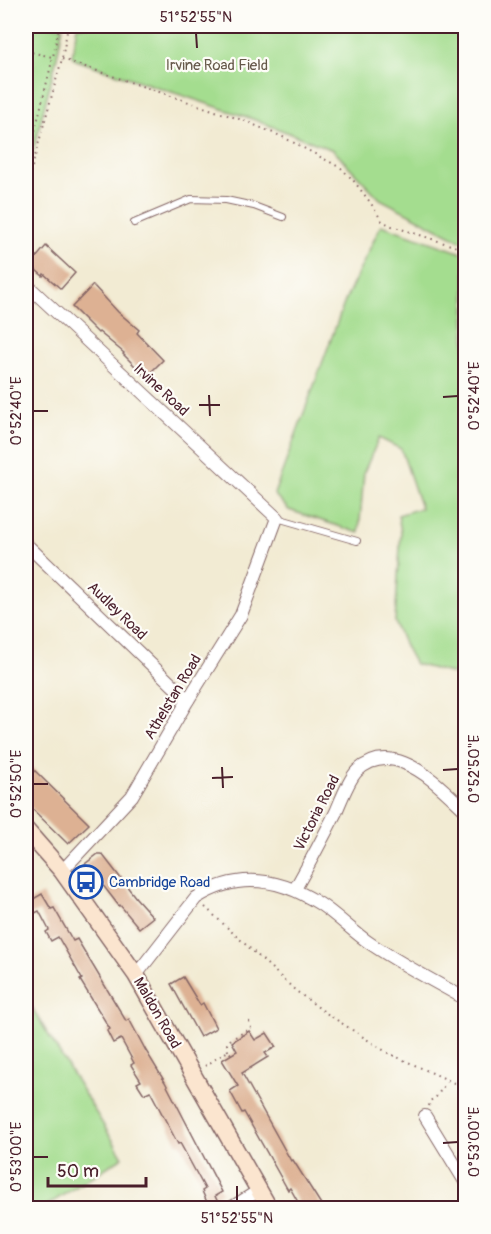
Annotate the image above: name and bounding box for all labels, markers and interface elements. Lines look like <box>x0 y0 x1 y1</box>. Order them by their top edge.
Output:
text: 51°52'55"N <box>160 8 232 27</box>
park label: Irvine Road Field <box>166 56 268 75</box>
street label: Irvine Road <box>129 360 193 420</box>
text: 0°52'40"E <box>465 361 484 431</box>
text: 0°52'40"E <box>7 376 26 446</box>
street label: Audley Road <box>83 578 151 644</box>
street label: Athelstan Road <box>140 651 206 743</box>
text: 0°52'50"E <box>465 735 484 803</box>
text: 0°52'50"E <box>7 750 26 818</box>
street label: Victoria Road <box>290 772 344 854</box>
bus stop icon: Cambridge Road <box>68 864 104 900</box>
place label: Cambridge Road <box>109 873 210 892</box>
street label: Maldon Road <box>129 974 185 1052</box>
text: 0°53'00"E <box>465 1106 484 1177</box>
text: 0°53'00"E <box>7 1121 26 1192</box>
scale bar <box>48 1150 146 1188</box>
text: 50 m <box>57 1160 99 1183</box>
text: 51°52'55"N <box>201 1209 273 1228</box>

